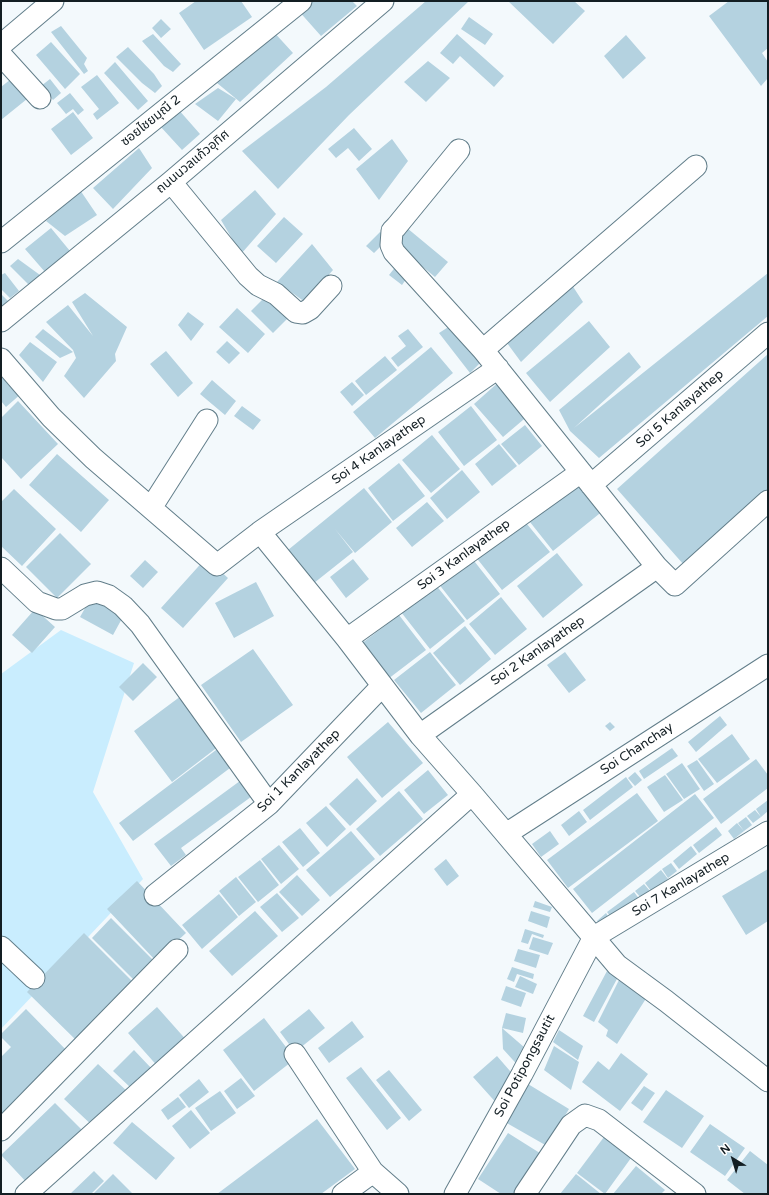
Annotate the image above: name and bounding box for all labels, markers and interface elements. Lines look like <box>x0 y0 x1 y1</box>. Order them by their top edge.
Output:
street label: ซอยไชยมุณี 2 <box>118 92 184 150</box>
street label: ถนนนวลแก้วอุทิศ <box>153 127 233 197</box>
street label: Soi 5 Kanlayathep <box>633 367 727 451</box>
street label: Soi 4 Kanlayathep <box>329 412 429 488</box>
street label: Soi 3 Kanlayathep <box>415 516 513 594</box>
street label: Soi 2 Kanlayathep <box>488 613 588 689</box>
street label: Soi Chanchay <box>598 720 676 778</box>
street label: Soi 1 Kanlayathep <box>254 726 344 816</box>
street label: Soi 7 Kanlayathep <box>629 850 733 920</box>
street label: Soi Potipongsautit <box>491 1012 559 1120</box>
north arrow <box>713 1139 753 1179</box>
text: N <box>718 1141 733 1157</box>

